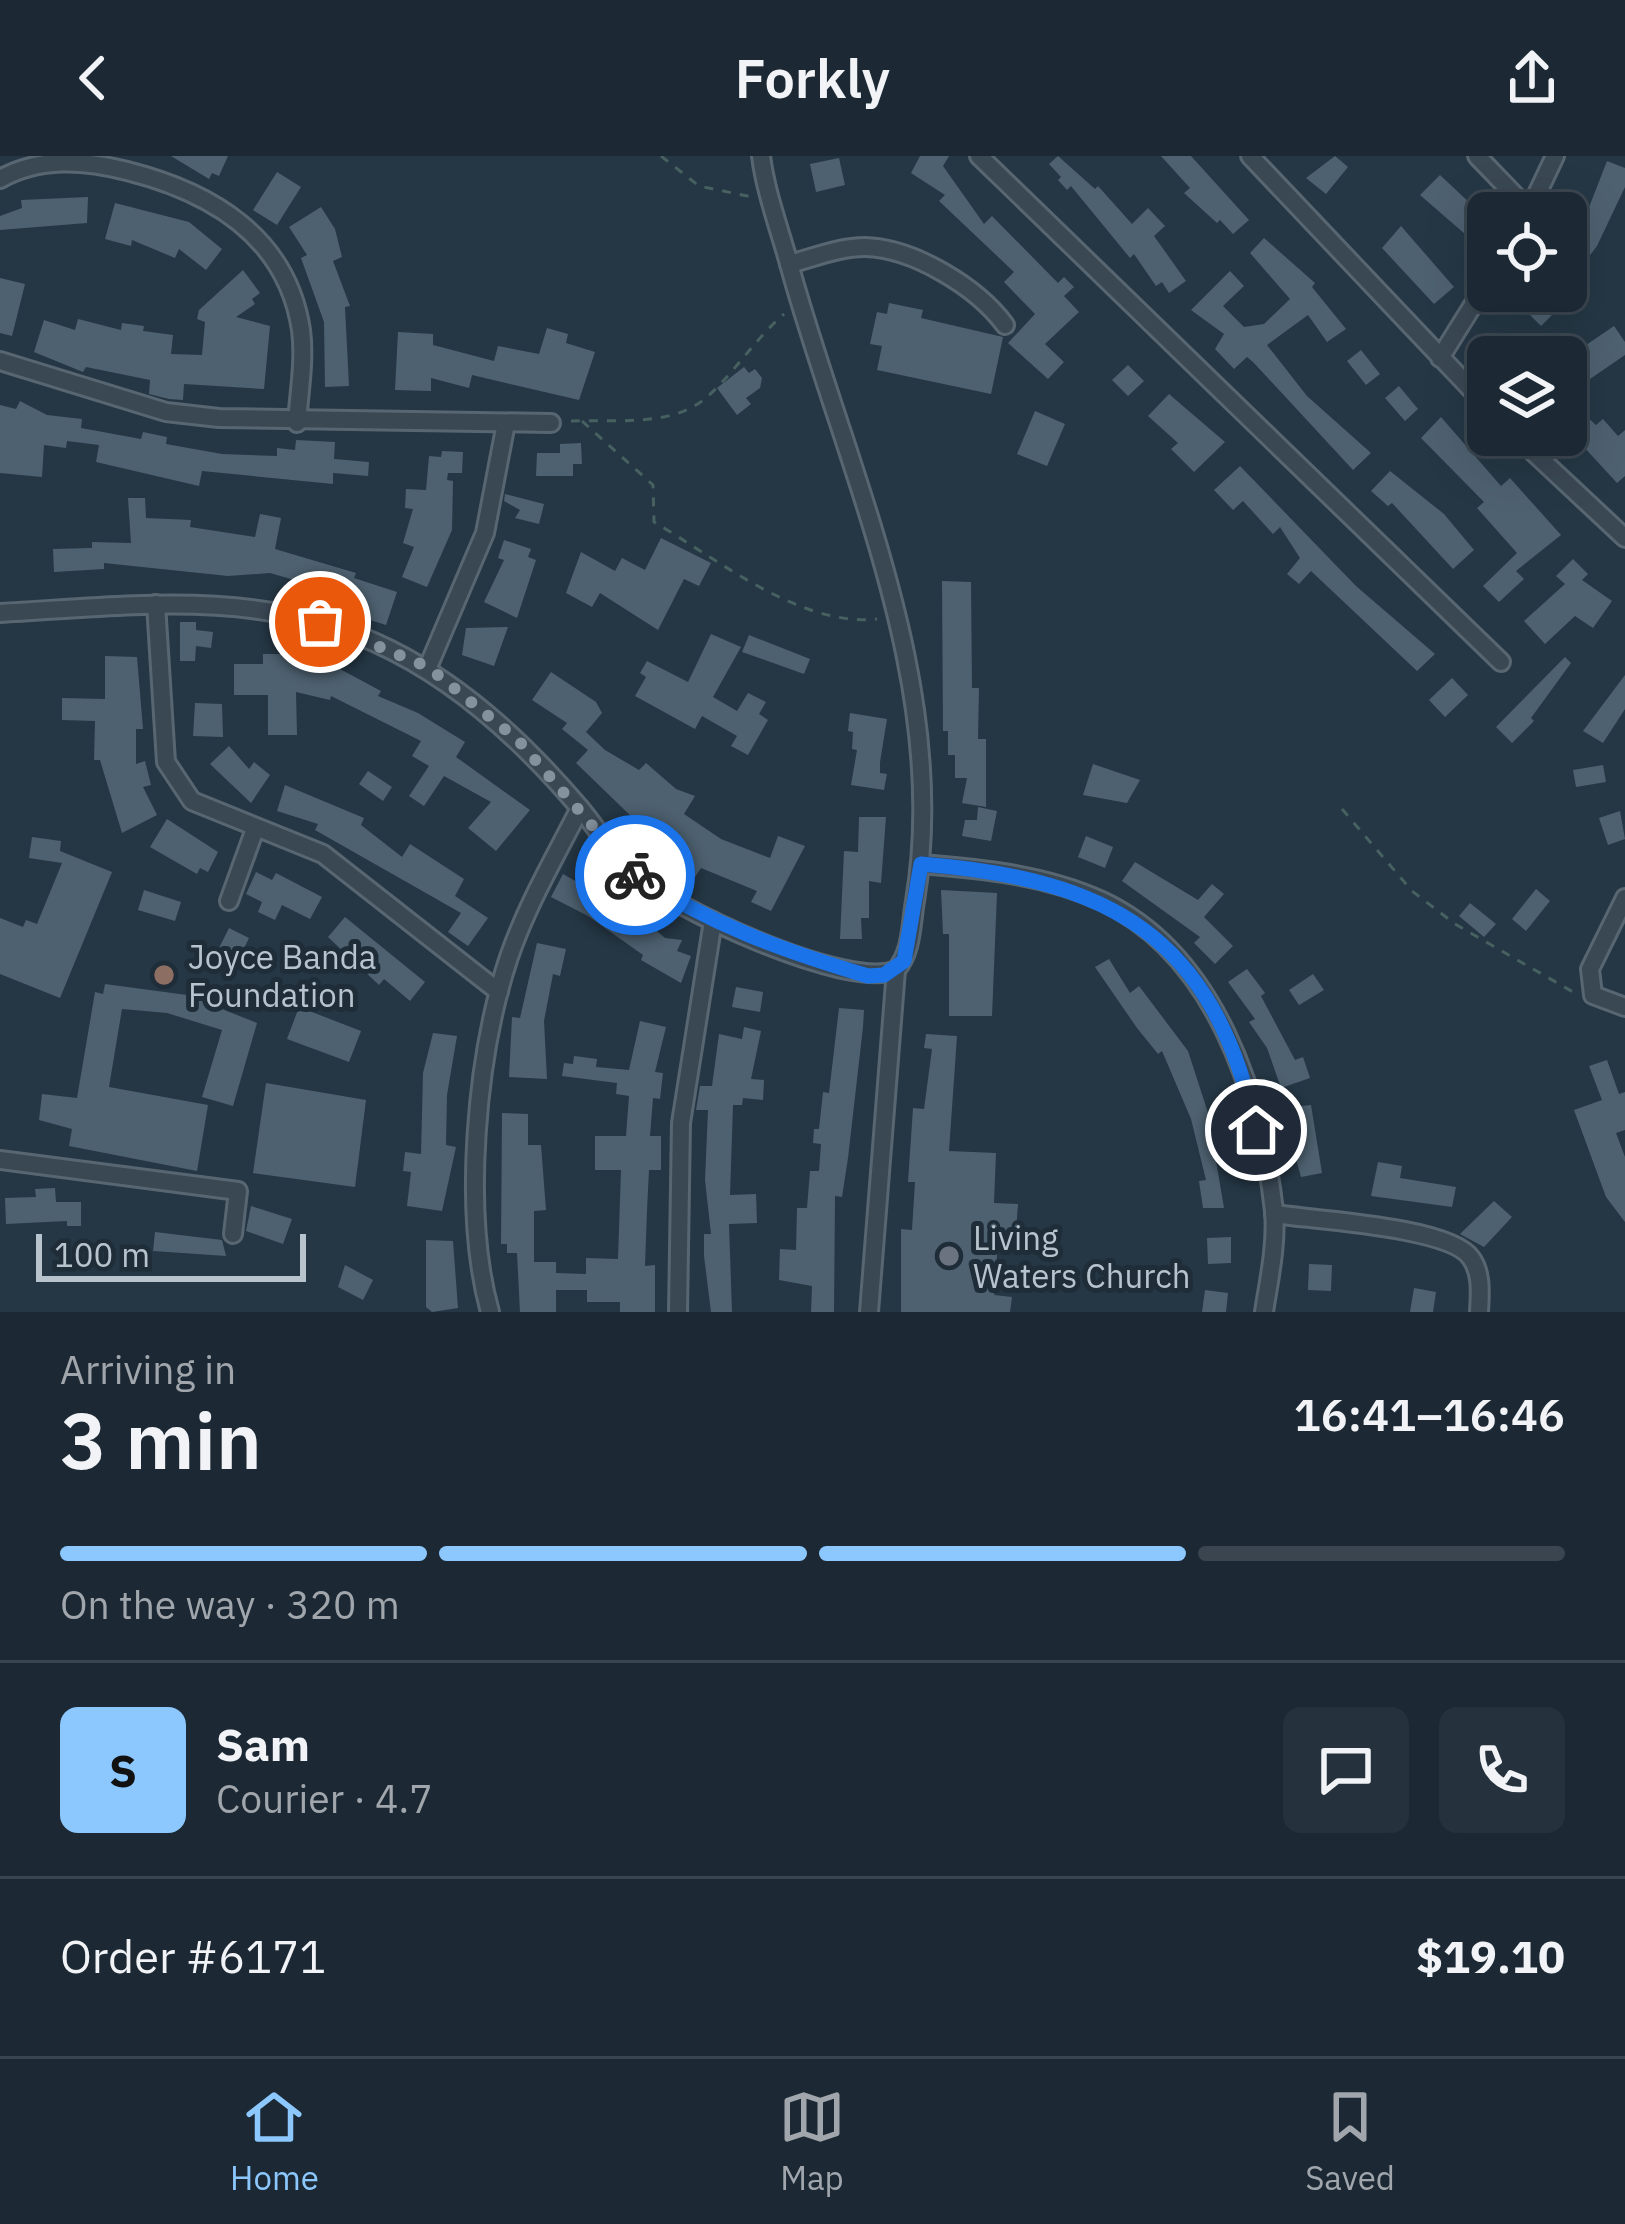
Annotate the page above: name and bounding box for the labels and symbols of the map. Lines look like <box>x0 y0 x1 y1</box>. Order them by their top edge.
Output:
pin <box>269 571 371 673</box>
courier <box>575 815 695 935</box>
place label: Joyce Banda Foundation <box>188 935 376 1016</box>
marker: Joyce Banda Foundation <box>151 962 177 988</box>
pin <box>1205 1079 1307 1181</box>
place label: Living Waters Church <box>973 1216 1191 1297</box>
scale bar <box>36 1228 306 1281</box>
marker: Living Waters Church <box>936 1243 962 1269</box>

